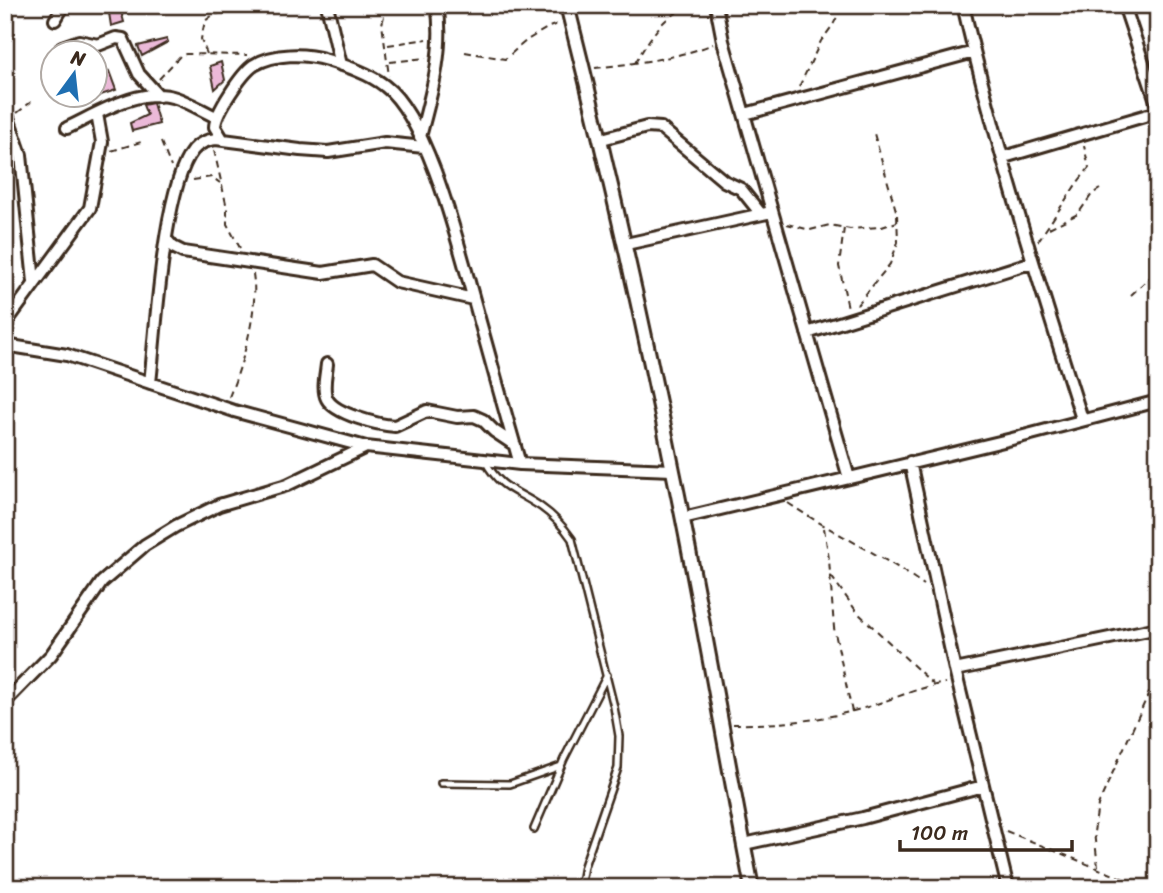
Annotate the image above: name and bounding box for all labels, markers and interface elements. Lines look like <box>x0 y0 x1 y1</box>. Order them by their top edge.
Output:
north arrow <box>38 38 108 108</box>
text: N <box>67 40 90 76</box>
scale bar <box>900 809 1072 853</box>
text: 100 m <box>911 814 968 852</box>

